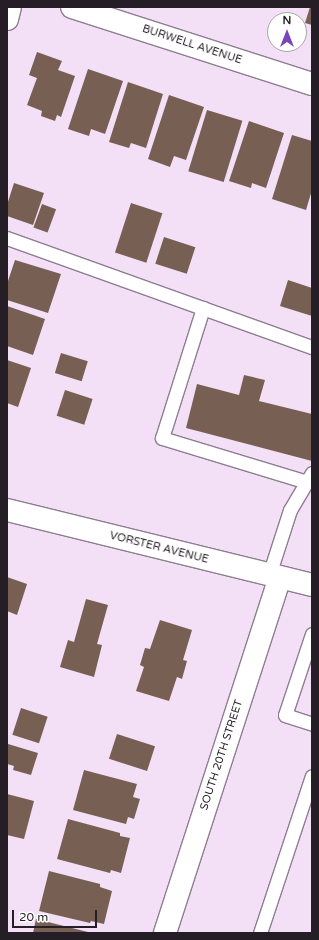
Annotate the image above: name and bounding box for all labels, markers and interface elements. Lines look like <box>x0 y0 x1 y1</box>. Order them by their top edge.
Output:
north arrow <box>267 12 307 52</box>
text: N <box>283 14 291 27</box>
street label: BURWELL AVENUE <box>140 23 244 67</box>
street label: VORSTER AVENUE <box>108 529 210 567</box>
street label: SOUTH 20TH STREET <box>198 698 246 812</box>
scale bar <box>14 902 99 928</box>
text: 20 m <box>19 910 48 924</box>

